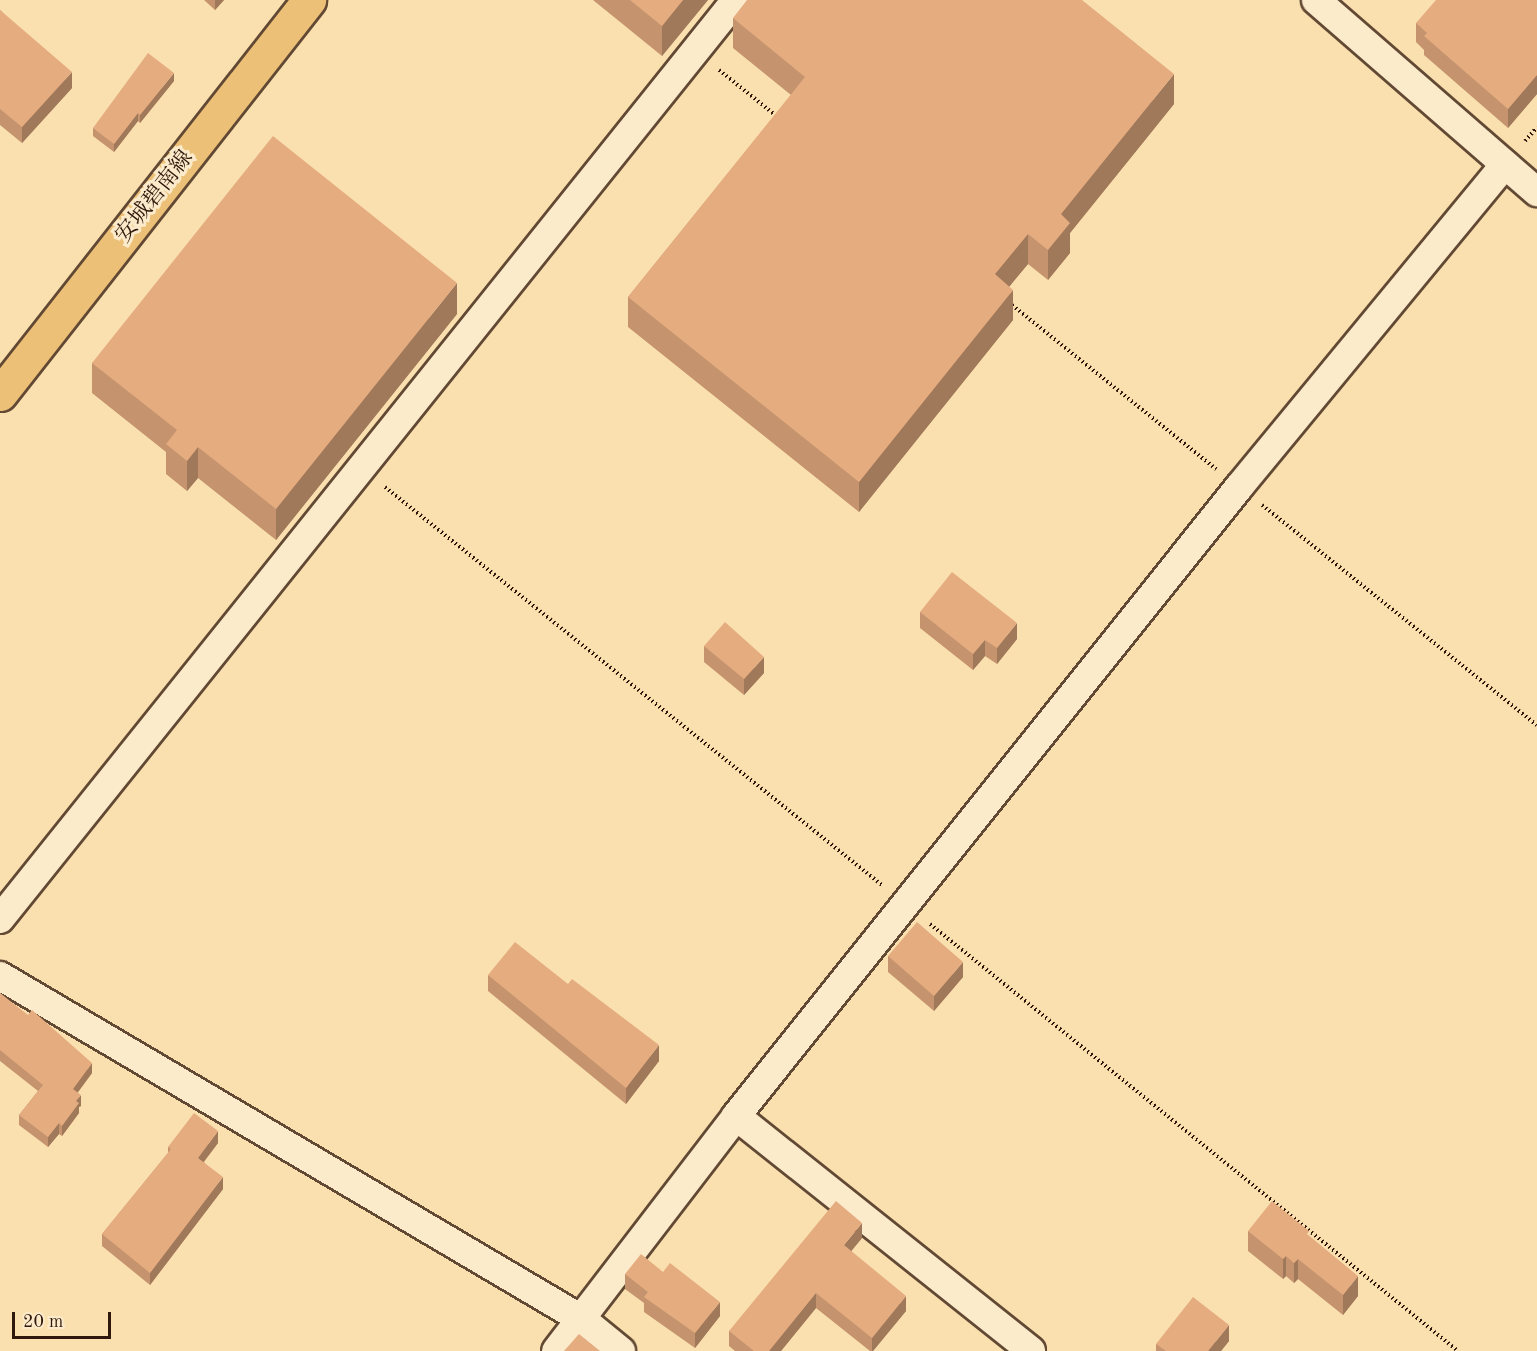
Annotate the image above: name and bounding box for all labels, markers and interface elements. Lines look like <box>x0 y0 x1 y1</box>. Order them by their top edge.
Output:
street label: 安城碧南線 <box>111 146 199 248</box>
scale bar <box>15 1300 114 1338</box>
text: 20 m <box>23 1313 63 1331</box>

